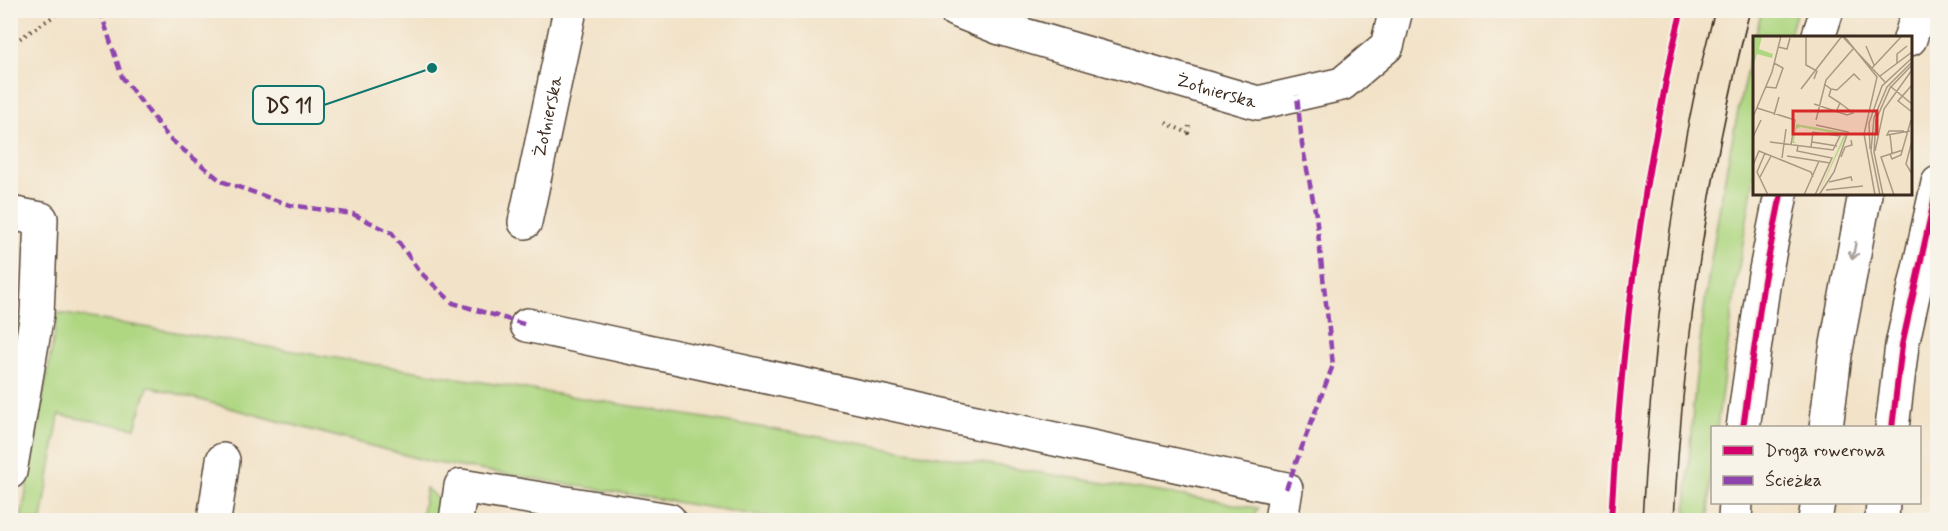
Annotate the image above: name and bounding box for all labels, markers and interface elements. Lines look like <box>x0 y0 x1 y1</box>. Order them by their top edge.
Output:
inset map <box>1753 36 1912 195</box>
street label: Żołnierska <box>1173 69 1260 115</box>
street label: Żołnierska <box>528 73 569 160</box>
callout: DS 11 <box>253 86 324 124</box>
text: DS 11 <box>266 93 312 120</box>
one-way arrow <box>1849 241 1860 260</box>
legend <box>1711 426 1921 504</box>
text: Droga rowerowa <box>1765 439 1885 463</box>
text: Ścieżka <box>1765 469 1822 493</box>

